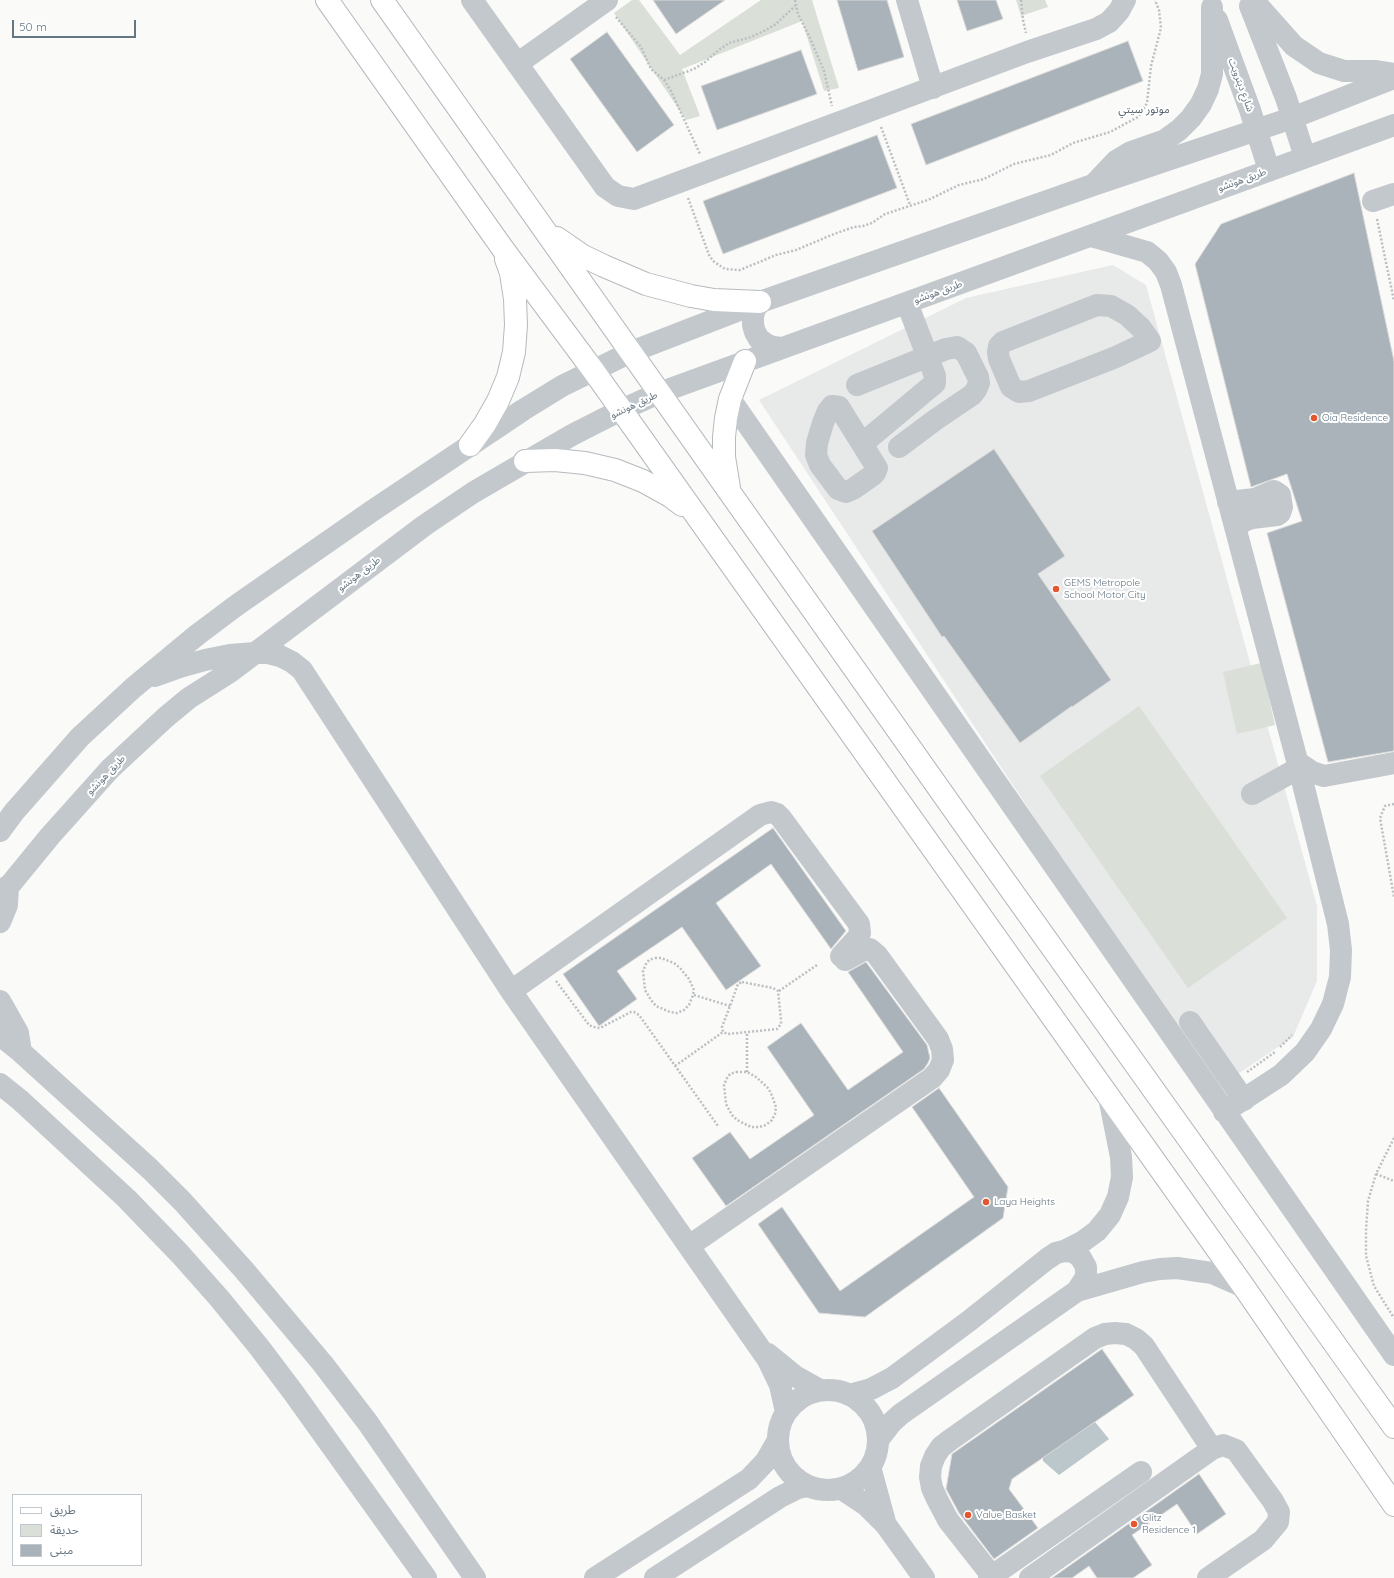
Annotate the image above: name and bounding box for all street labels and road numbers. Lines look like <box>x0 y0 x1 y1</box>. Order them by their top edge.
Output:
street label: شارع ديترويت <box>1226 57 1256 113</box>
street label: طريق هونشو <box>1216 166 1268 194</box>
street label: طريق هونشو <box>912 278 964 306</box>
street label: طريق هونشو <box>609 389 659 421</box>
street label: طريق هونشو <box>335 554 383 594</box>
street label: طريق هونشو <box>84 753 128 797</box>

